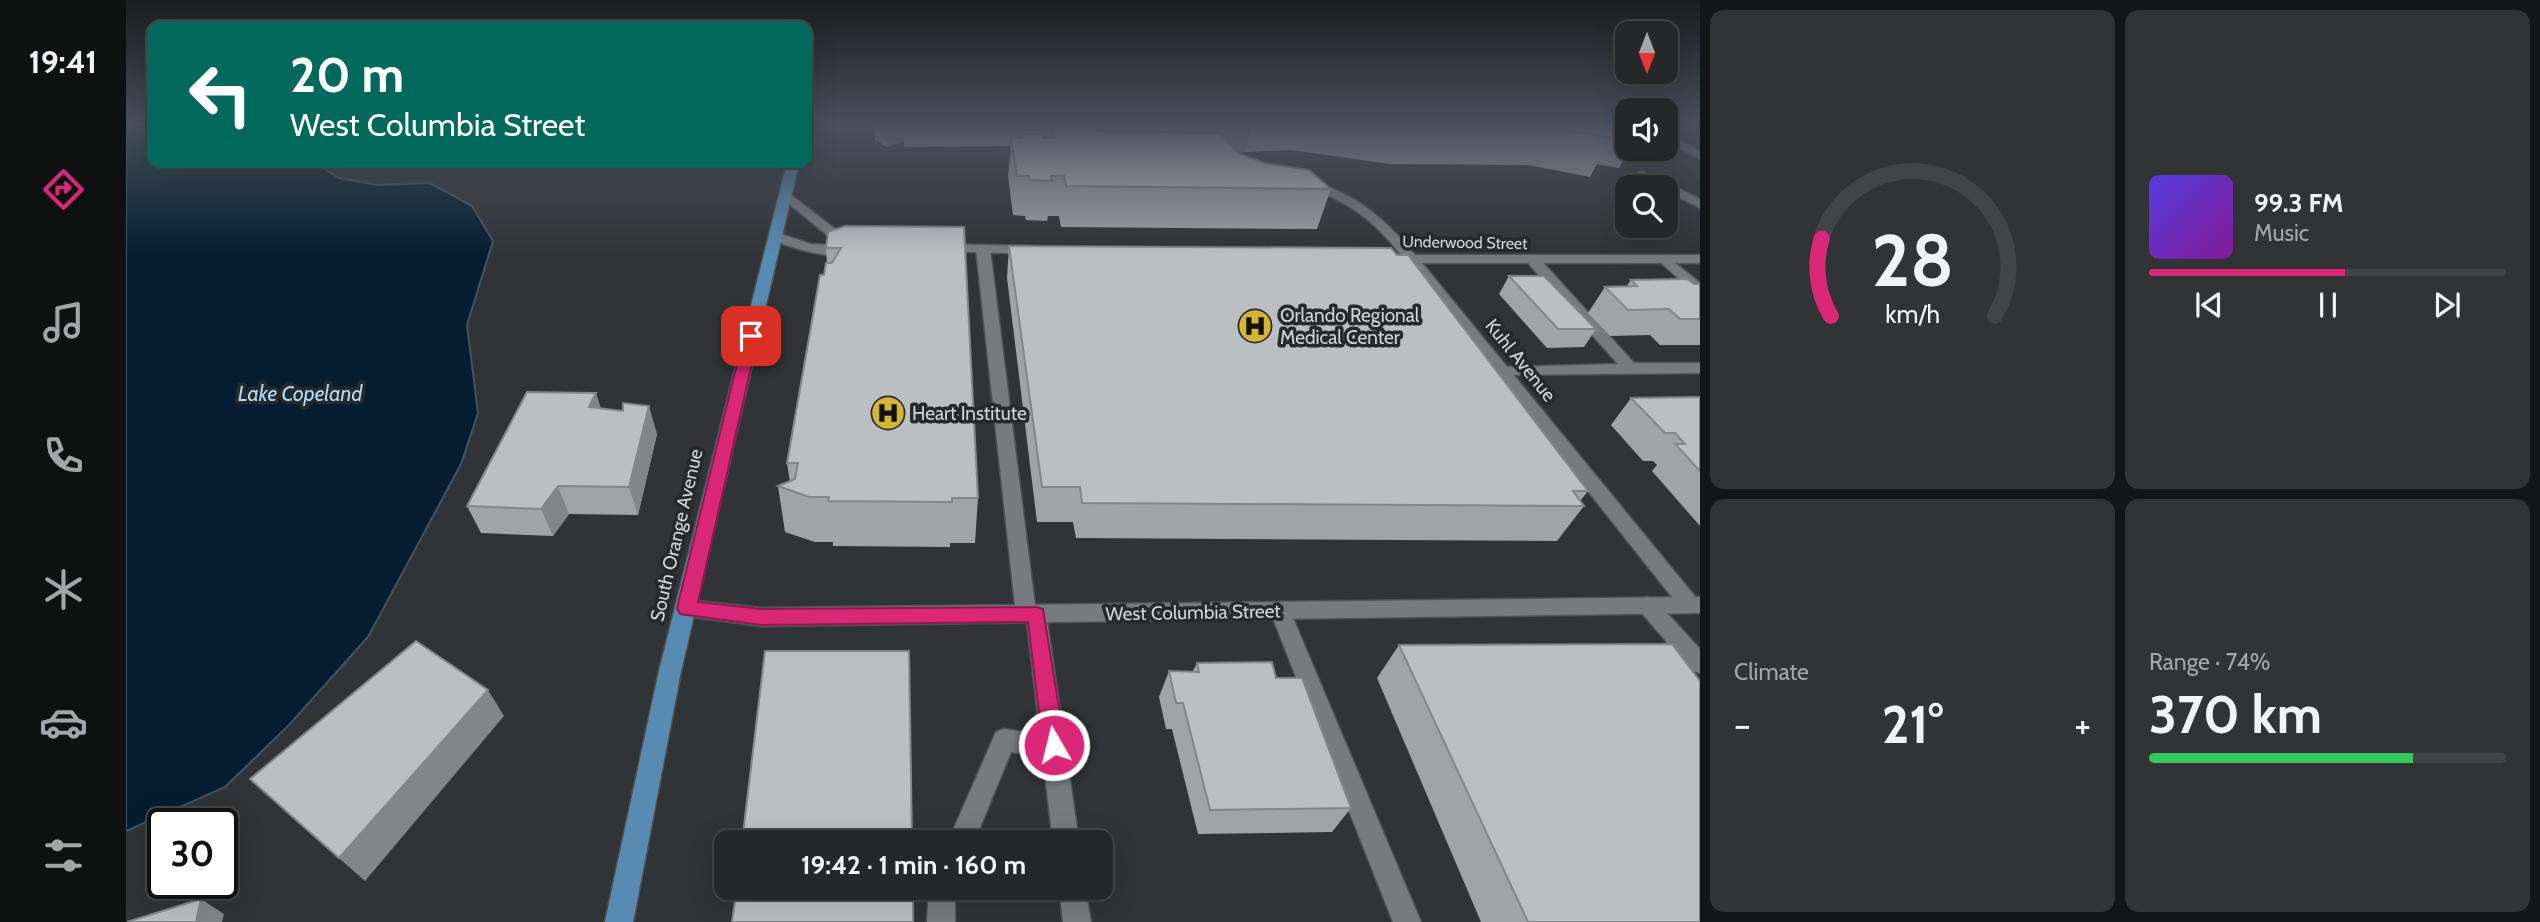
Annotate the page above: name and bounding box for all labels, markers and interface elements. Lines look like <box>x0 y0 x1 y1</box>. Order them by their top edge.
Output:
north arrow <box>1615 21 1678 84</box>
map controls <box>1615 21 1678 238</box>
text: 19:41 <box>29 42 97 81</box>
text: 20 m <box>290 45 404 104</box>
icon: left <box>175 49 266 140</box>
button: sound <box>1615 98 1678 161</box>
text: West Columbia Street <box>290 105 585 144</box>
icon: directions <box>39 165 88 214</box>
button: search <box>1615 175 1678 238</box>
text: 99.3 FM <box>2254 187 2343 219</box>
text: 28 <box>1871 216 1954 304</box>
text: Music <box>2254 219 2309 247</box>
street label: Underwood Street <box>1402 232 1528 253</box>
icon: previous <box>2190 286 2228 324</box>
icon: pause <box>2309 286 2347 324</box>
icon: next <box>2428 286 2466 324</box>
icon: music <box>39 298 88 347</box>
text: km/h <box>1885 299 1940 329</box>
place label: Orlando Regional Medical Center <box>1280 304 1420 349</box>
pin <box>721 306 781 366</box>
hospital icon: Orlando Regional Medical Center <box>1236 307 1274 345</box>
street label: Kuhl Avenue <box>1480 314 1561 406</box>
icon: arrive <box>732 317 770 355</box>
water label: Lake Copeland <box>238 381 363 406</box>
hospital icon: Heart Institute <box>869 394 907 432</box>
place label: Heart Institute <box>912 402 1027 425</box>
icon: phone <box>39 431 88 480</box>
street label: South Orange Avenue <box>645 446 708 624</box>
icon: climate <box>39 565 88 614</box>
street label: West Columbia Street <box>1105 599 1281 626</box>
text: Range · 74% <box>2149 648 2270 676</box>
text: Climate <box>1734 658 1809 686</box>
text: 370 km <box>2149 683 2322 746</box>
text: 21° <box>1882 693 1943 756</box>
icon: car <box>39 698 88 747</box>
text: − <box>1734 701 1751 748</box>
text: + <box>2074 701 2091 748</box>
position arrow <box>1017 708 1091 782</box>
speed limit sign: 30 <box>147 808 238 899</box>
icon: filters <box>39 831 88 880</box>
text: 19:42 · 1 min · 160 m <box>801 849 1026 881</box>

